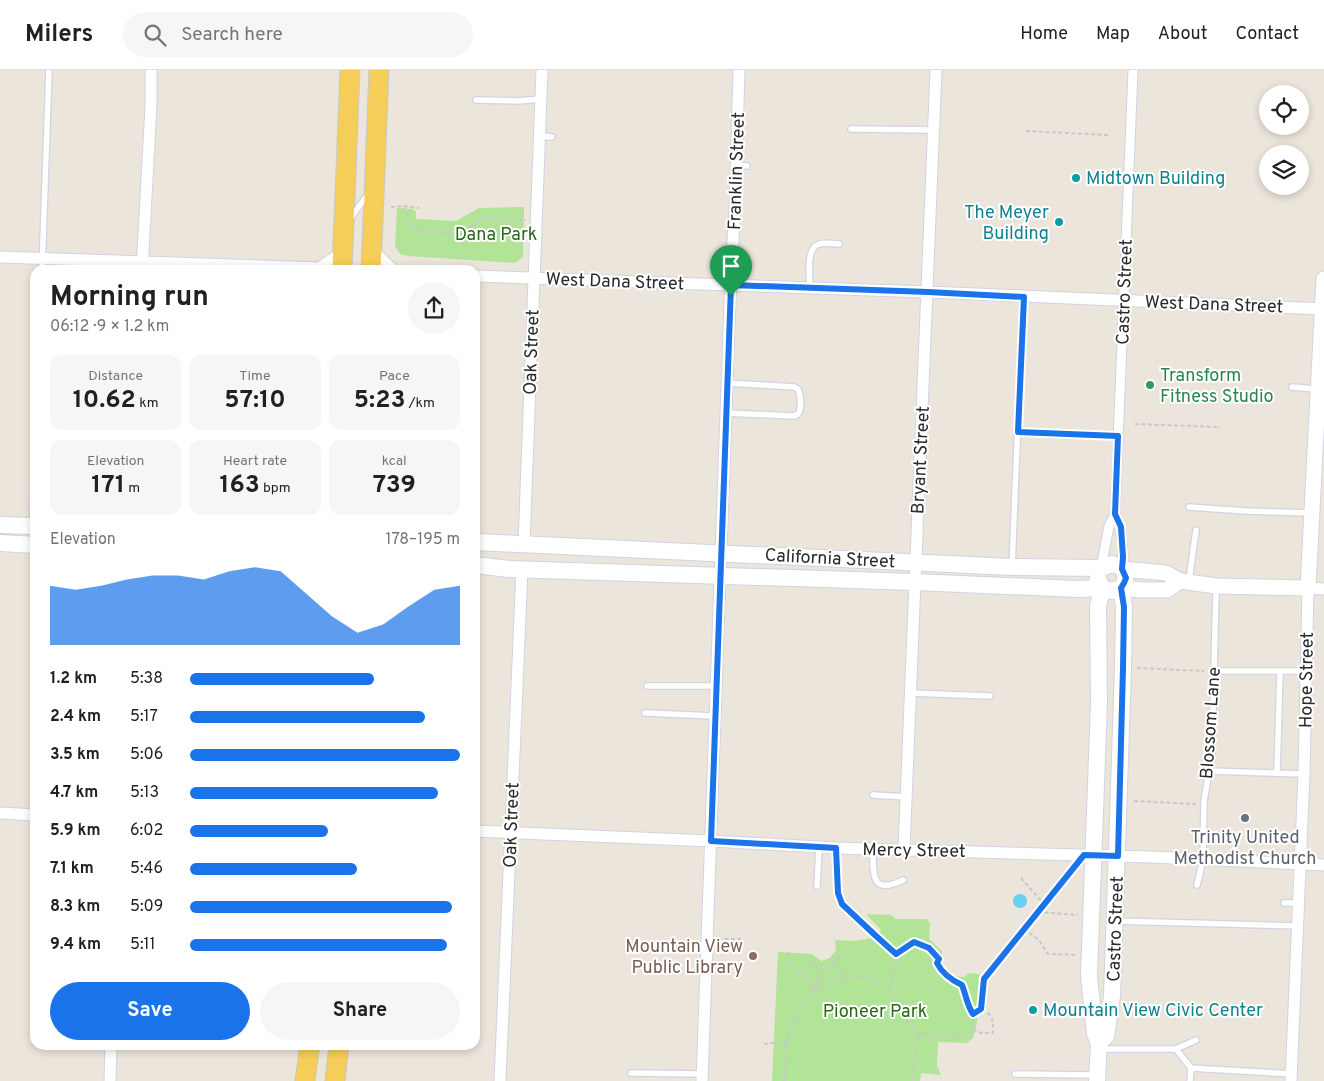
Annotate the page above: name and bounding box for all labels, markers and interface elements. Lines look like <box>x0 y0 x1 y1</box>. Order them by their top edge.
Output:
search box <box>123 12 473 57</box>
text: Milers <box>25 20 93 50</box>
icon: search <box>141 21 169 49</box>
text: Search here <box>181 23 283 47</box>
text: Home <box>1020 23 1068 46</box>
text: Map <box>1096 23 1130 46</box>
text: About <box>1158 23 1207 46</box>
text: Contact <box>1235 23 1299 46</box>
map controls <box>1259 85 1309 195</box>
button: locate <box>1259 85 1309 135</box>
street label: Franklin Street <box>724 112 751 230</box>
button: layers <box>1259 145 1309 195</box>
place label: Midtown Building <box>1086 168 1225 191</box>
marker: Midtown Building <box>1070 172 1082 184</box>
place label: The Meyer Building <box>964 202 1049 246</box>
marker: The Meyer Building <box>1053 216 1065 228</box>
park label: Dana Park <box>455 224 537 247</box>
street label: Castro Street <box>1112 239 1139 345</box>
pin <box>710 245 752 296</box>
icon: arrive <box>717 252 745 280</box>
street label: West Dana Street <box>545 269 685 296</box>
text: Morning run <box>50 280 209 316</box>
button: share <box>408 282 460 334</box>
street label: West Dana Street <box>1144 292 1284 319</box>
street label: Oak Street <box>520 309 545 395</box>
text: 06:12 · 9 × 1.2 km <box>50 317 169 337</box>
place label: Transform Fitness Studio <box>1160 365 1274 409</box>
text: Distance <box>88 368 143 385</box>
text: Time <box>239 368 271 385</box>
text: Pace <box>379 368 410 385</box>
marker: Transform Fitness Studio <box>1144 379 1156 391</box>
text: 10.62 <box>73 385 136 417</box>
text: 57:10 <box>224 385 286 417</box>
text: 5:23 <box>354 385 405 417</box>
text: km <box>136 395 159 412</box>
text: /km <box>405 395 435 412</box>
street label: Bryant Street <box>907 405 936 515</box>
text: Elevation <box>87 453 144 470</box>
text: Heart rate <box>223 453 287 470</box>
text: kcal <box>382 453 407 470</box>
text: 171 <box>91 470 125 502</box>
text: 163 <box>219 470 260 502</box>
text: 739 <box>373 470 416 502</box>
text: m <box>125 480 140 497</box>
text: bpm <box>260 480 291 497</box>
text: Elevation <box>50 530 116 550</box>
text: 178–195 m <box>386 530 460 550</box>
street label: California Street <box>764 545 896 574</box>
street label: Hope Street <box>1295 632 1320 728</box>
street label: Blossom Lane <box>1196 666 1227 780</box>
text: 1.2 km <box>50 669 97 689</box>
text: 5:38 <box>130 669 163 689</box>
text: 2.4 km <box>50 707 101 727</box>
text: 5:17 <box>130 707 158 727</box>
text: 3.5 km <box>50 745 100 765</box>
text: 5:06 <box>130 745 163 765</box>
street label: Oak Street <box>500 782 525 868</box>
text: 4.7 km <box>50 783 98 803</box>
text: 5:13 <box>130 783 159 803</box>
marker: Trinity United Methodist Church <box>1239 812 1251 824</box>
text: 5.9 km <box>50 821 100 841</box>
text: 6:02 <box>130 821 163 841</box>
place label: Trinity United Methodist Church <box>1174 827 1316 871</box>
street label: Mercy Street <box>862 839 966 864</box>
text: 7.1 km <box>50 859 94 879</box>
text: 5:46 <box>130 859 163 879</box>
street label: Castro Street <box>1103 876 1130 982</box>
text: 8.3 km <box>50 897 100 917</box>
text: 5:09 <box>130 897 163 917</box>
text: 9.4 km <box>50 935 101 955</box>
text: 5:11 <box>130 935 155 955</box>
place label: Mountain View Public Library <box>625 936 743 980</box>
marker: Mountain View Public Library <box>747 950 759 962</box>
button: Save <box>50 982 250 1040</box>
button: Share <box>260 982 460 1040</box>
place label: Mountain View Civic Center <box>1043 1000 1263 1023</box>
park label: Pioneer Park <box>823 1001 927 1024</box>
marker: Mountain View Civic Center <box>1027 1004 1039 1016</box>

